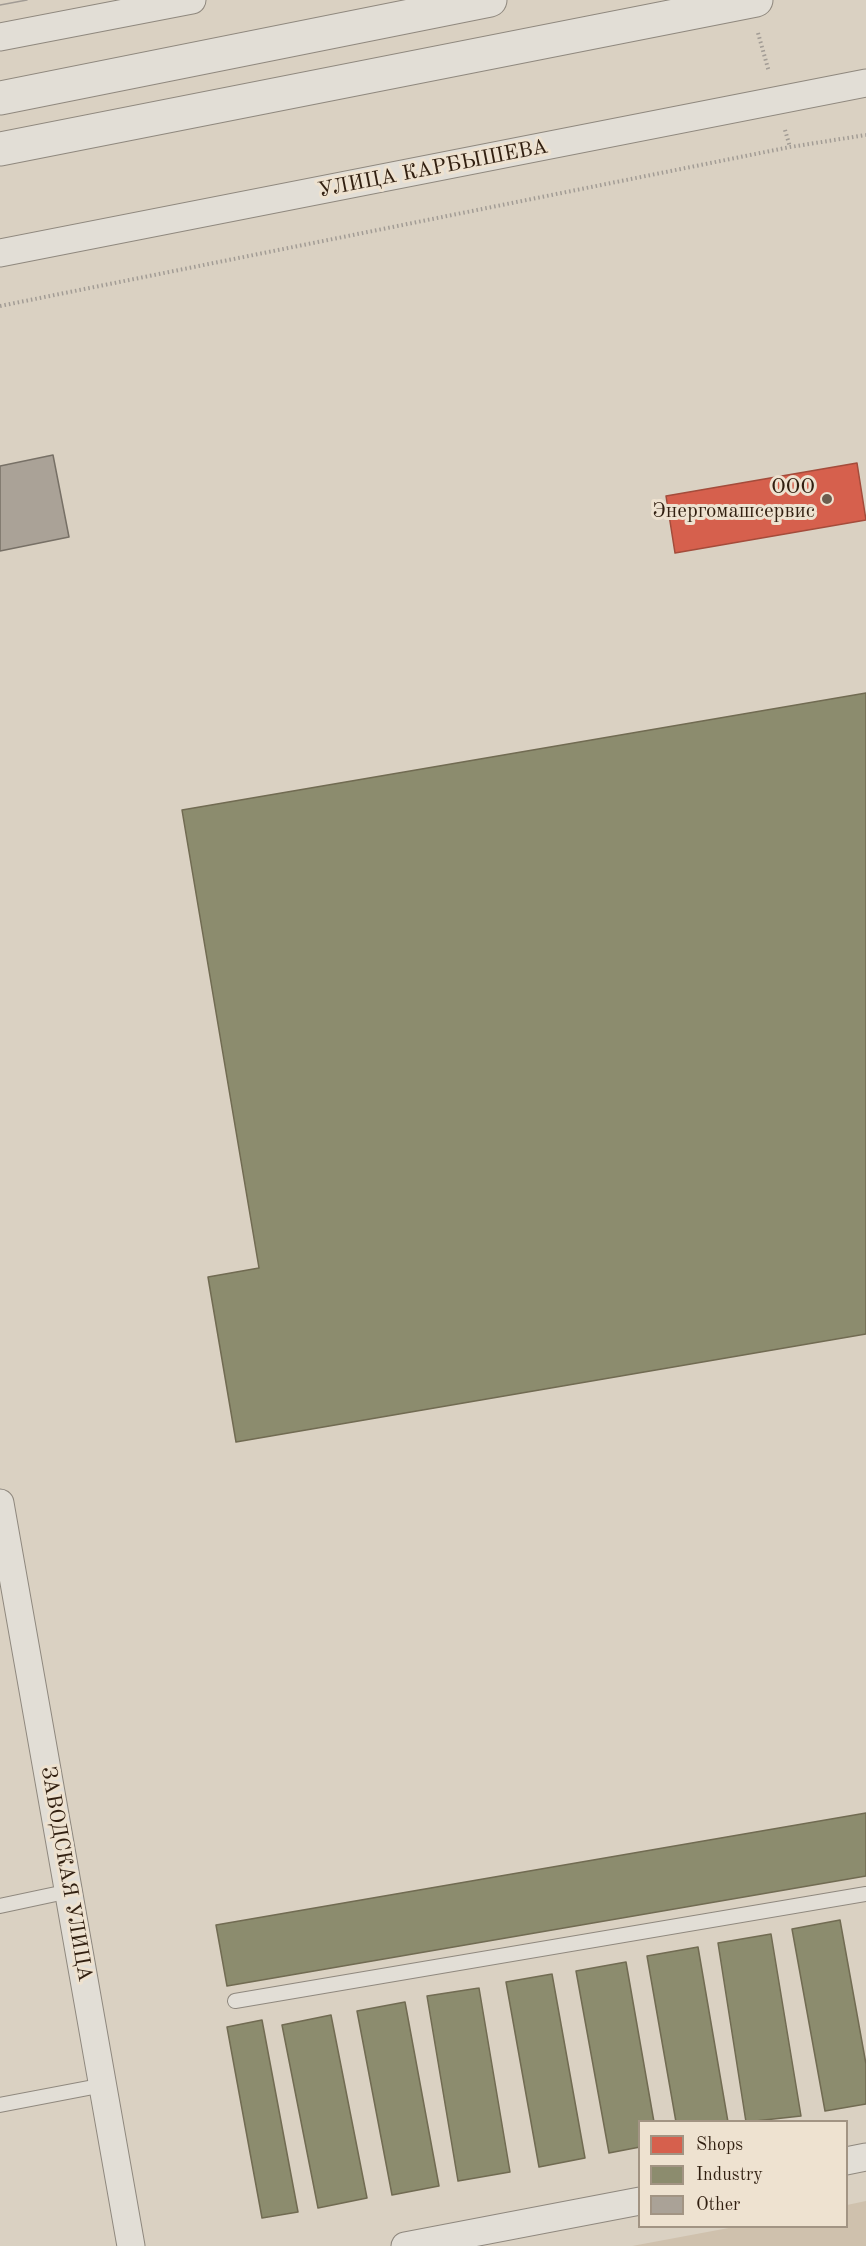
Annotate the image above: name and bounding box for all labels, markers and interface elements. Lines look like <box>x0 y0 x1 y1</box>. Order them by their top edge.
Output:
street label: УЛИЦА КАРБЫШЕВА <box>316 134 550 204</box>
place label: ООО Энергомашсервис <box>652 474 815 524</box>
marker: ООО Энергомашсервис <box>820 492 834 506</box>
street label: ЗАВОДСКАЯ УЛИЦА <box>35 1764 97 1984</box>
legend <box>638 2120 848 2228</box>
text: Shops <box>696 2136 743 2154</box>
text: Industry <box>696 2166 763 2184</box>
text: Other <box>696 2196 740 2214</box>

